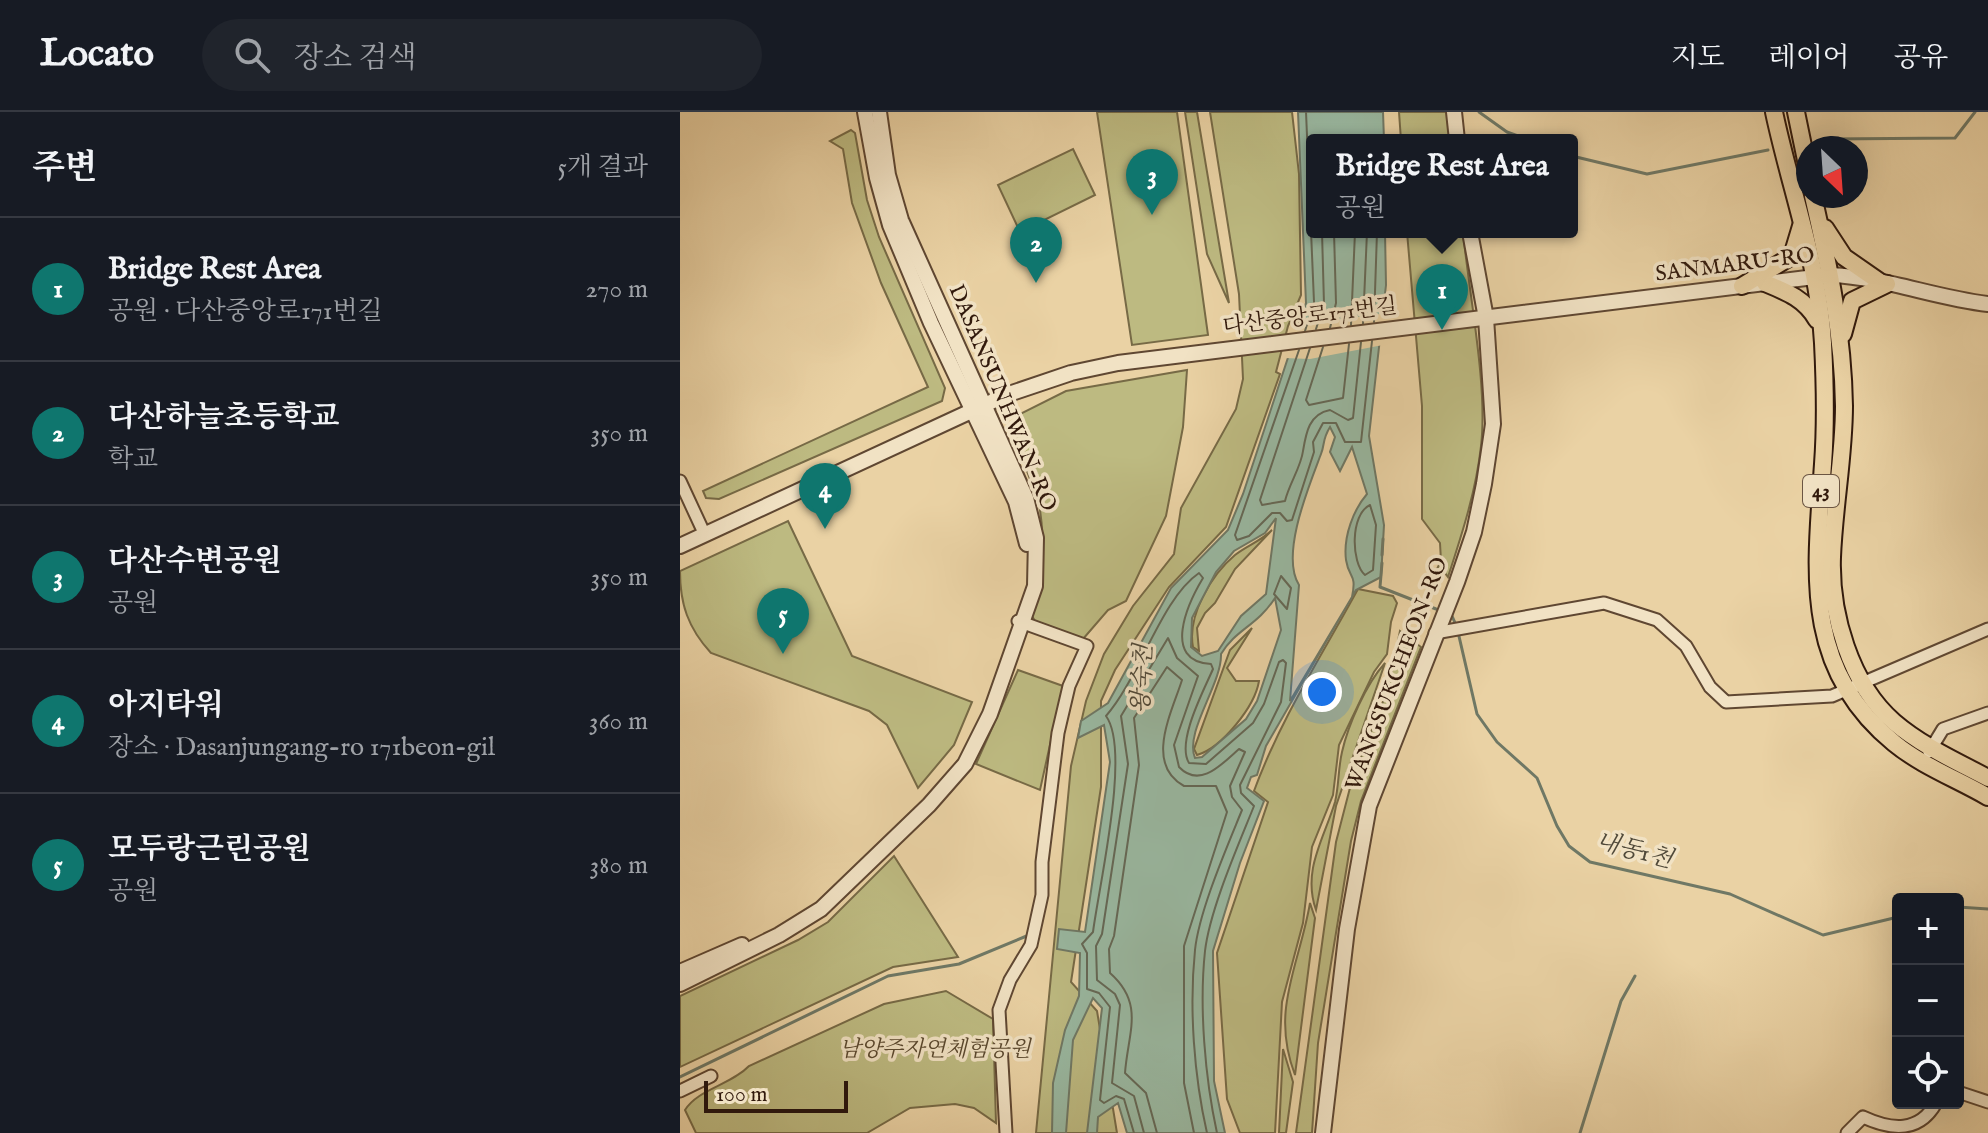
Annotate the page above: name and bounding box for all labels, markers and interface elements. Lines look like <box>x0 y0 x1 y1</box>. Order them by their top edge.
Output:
search box <box>202 19 762 91</box>
text: Locato <box>40 31 154 79</box>
icon: search <box>230 33 274 77</box>
text: 장소 검색 <box>294 40 417 78</box>
text: 지도 <box>1671 41 1725 76</box>
text: 레이어 <box>1769 41 1850 76</box>
text: 공유 <box>1894 41 1948 76</box>
popup <box>1306 134 1578 238</box>
north arrow <box>1796 136 1868 208</box>
text: 주변 <box>32 147 98 190</box>
text: Bridge Rest Area <box>1335 148 1549 186</box>
pin: 3 <box>1126 149 1178 215</box>
text: 5개 결과 <box>558 151 648 184</box>
text: 공원 <box>1335 192 1386 225</box>
pin: 2 <box>1010 217 1062 283</box>
street label: SANMARU-RO <box>1654 241 1816 289</box>
text: Bridge Rest Area <box>108 251 321 289</box>
pin: 1 <box>1416 264 1468 330</box>
text: 1 <box>53 273 63 306</box>
text: 270 m <box>585 273 648 306</box>
street label: DASANSUNHWAN-RO <box>942 280 1062 516</box>
street label: 다산중앙로171번길 <box>1221 292 1399 342</box>
text: 공원 · 다산중앙로171번길 <box>108 295 383 328</box>
text: 다산하늘초등학교 <box>108 399 340 437</box>
text: 2 <box>52 417 64 450</box>
text: 350 m <box>590 417 648 450</box>
text: 학교 <box>108 443 158 476</box>
pin: 4 <box>799 463 851 529</box>
road number: 43 <box>1803 475 1839 507</box>
text: 다산수변공원 <box>108 543 282 581</box>
street label: WANGSUKCHEON-RO <box>1339 553 1455 795</box>
text: 3 <box>53 561 63 594</box>
text: 350 m <box>590 561 648 594</box>
text: 공원 <box>108 587 158 620</box>
pin: 5 <box>757 588 809 654</box>
water label: 왕숙천 <box>1126 642 1160 715</box>
your location <box>1302 672 1342 712</box>
text: 아지타워 <box>108 687 224 725</box>
text: 4 <box>52 705 64 738</box>
text: 360 m <box>589 705 648 738</box>
text: 장소 · Dasanjungang-ro 171beon-gil <box>108 731 495 764</box>
water label: 내동1천 <box>1592 826 1678 877</box>
text: 모두랑근린공원 <box>108 831 311 869</box>
text: 5 <box>53 849 63 882</box>
text: 380 m <box>590 849 648 882</box>
text: 공원 <box>108 875 158 908</box>
map controls <box>1892 893 1964 1109</box>
button: + <box>1892 893 1964 965</box>
button: − <box>1892 965 1964 1037</box>
park label: 남양주자연체험공원 <box>839 1036 1032 1064</box>
button: locate <box>1892 1037 1964 1109</box>
scale bar <box>704 1077 848 1113</box>
text: 100 m <box>716 1081 768 1109</box>

